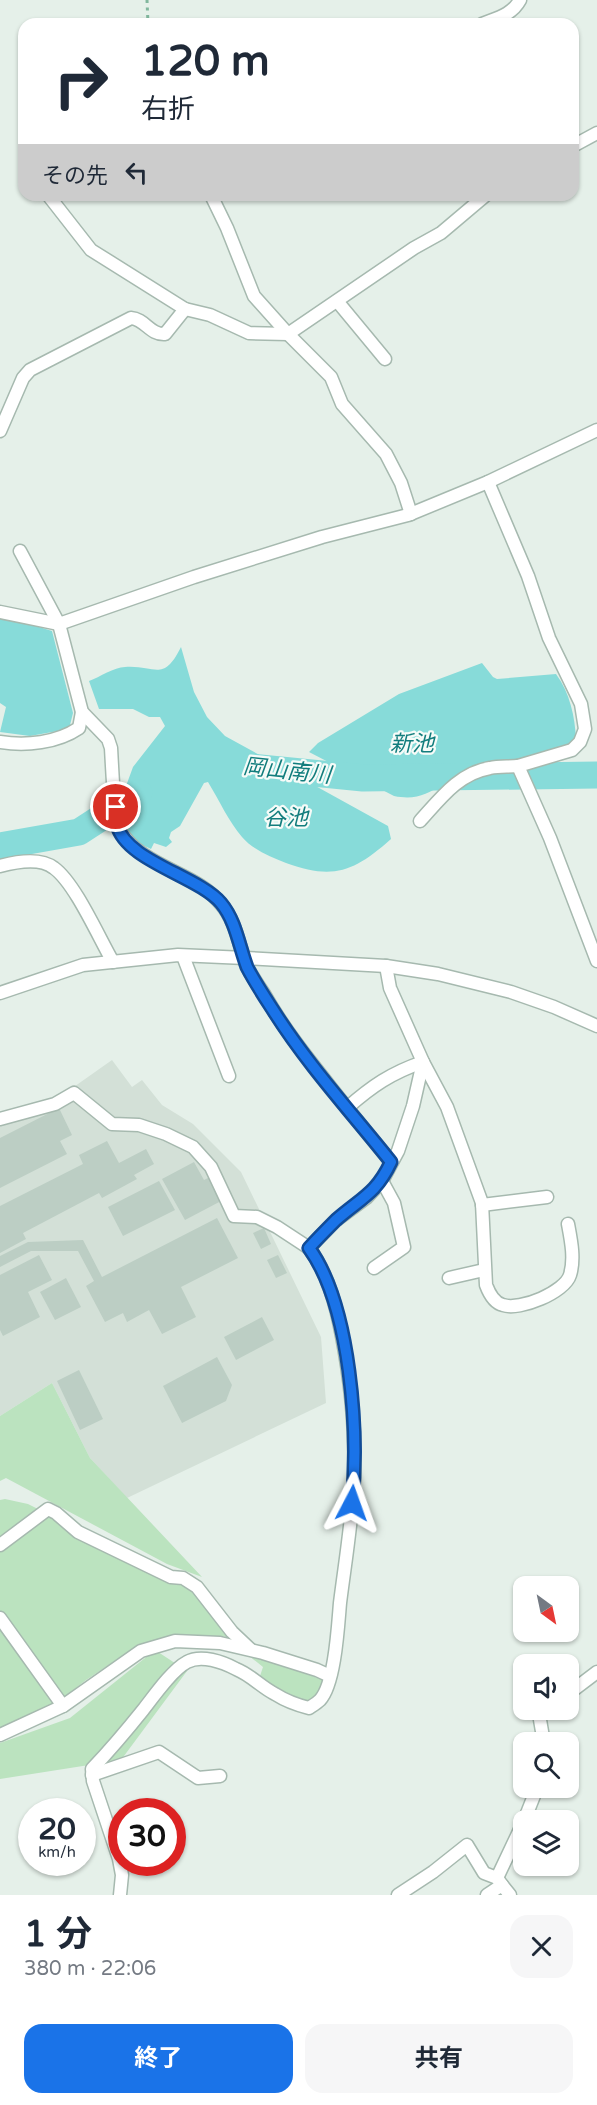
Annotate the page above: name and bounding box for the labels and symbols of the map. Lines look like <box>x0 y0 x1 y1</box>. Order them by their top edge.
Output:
water label: 新池 <box>390 731 436 757</box>
water label: 岡山南川 <box>242 753 334 789</box>
pin <box>90 781 141 832</box>
water label: 谷池 <box>264 805 310 831</box>
position arrow <box>320 1471 384 1535</box>
north arrow <box>513 1576 579 1642</box>
speed limit sign: 30 <box>108 1798 186 1876</box>

